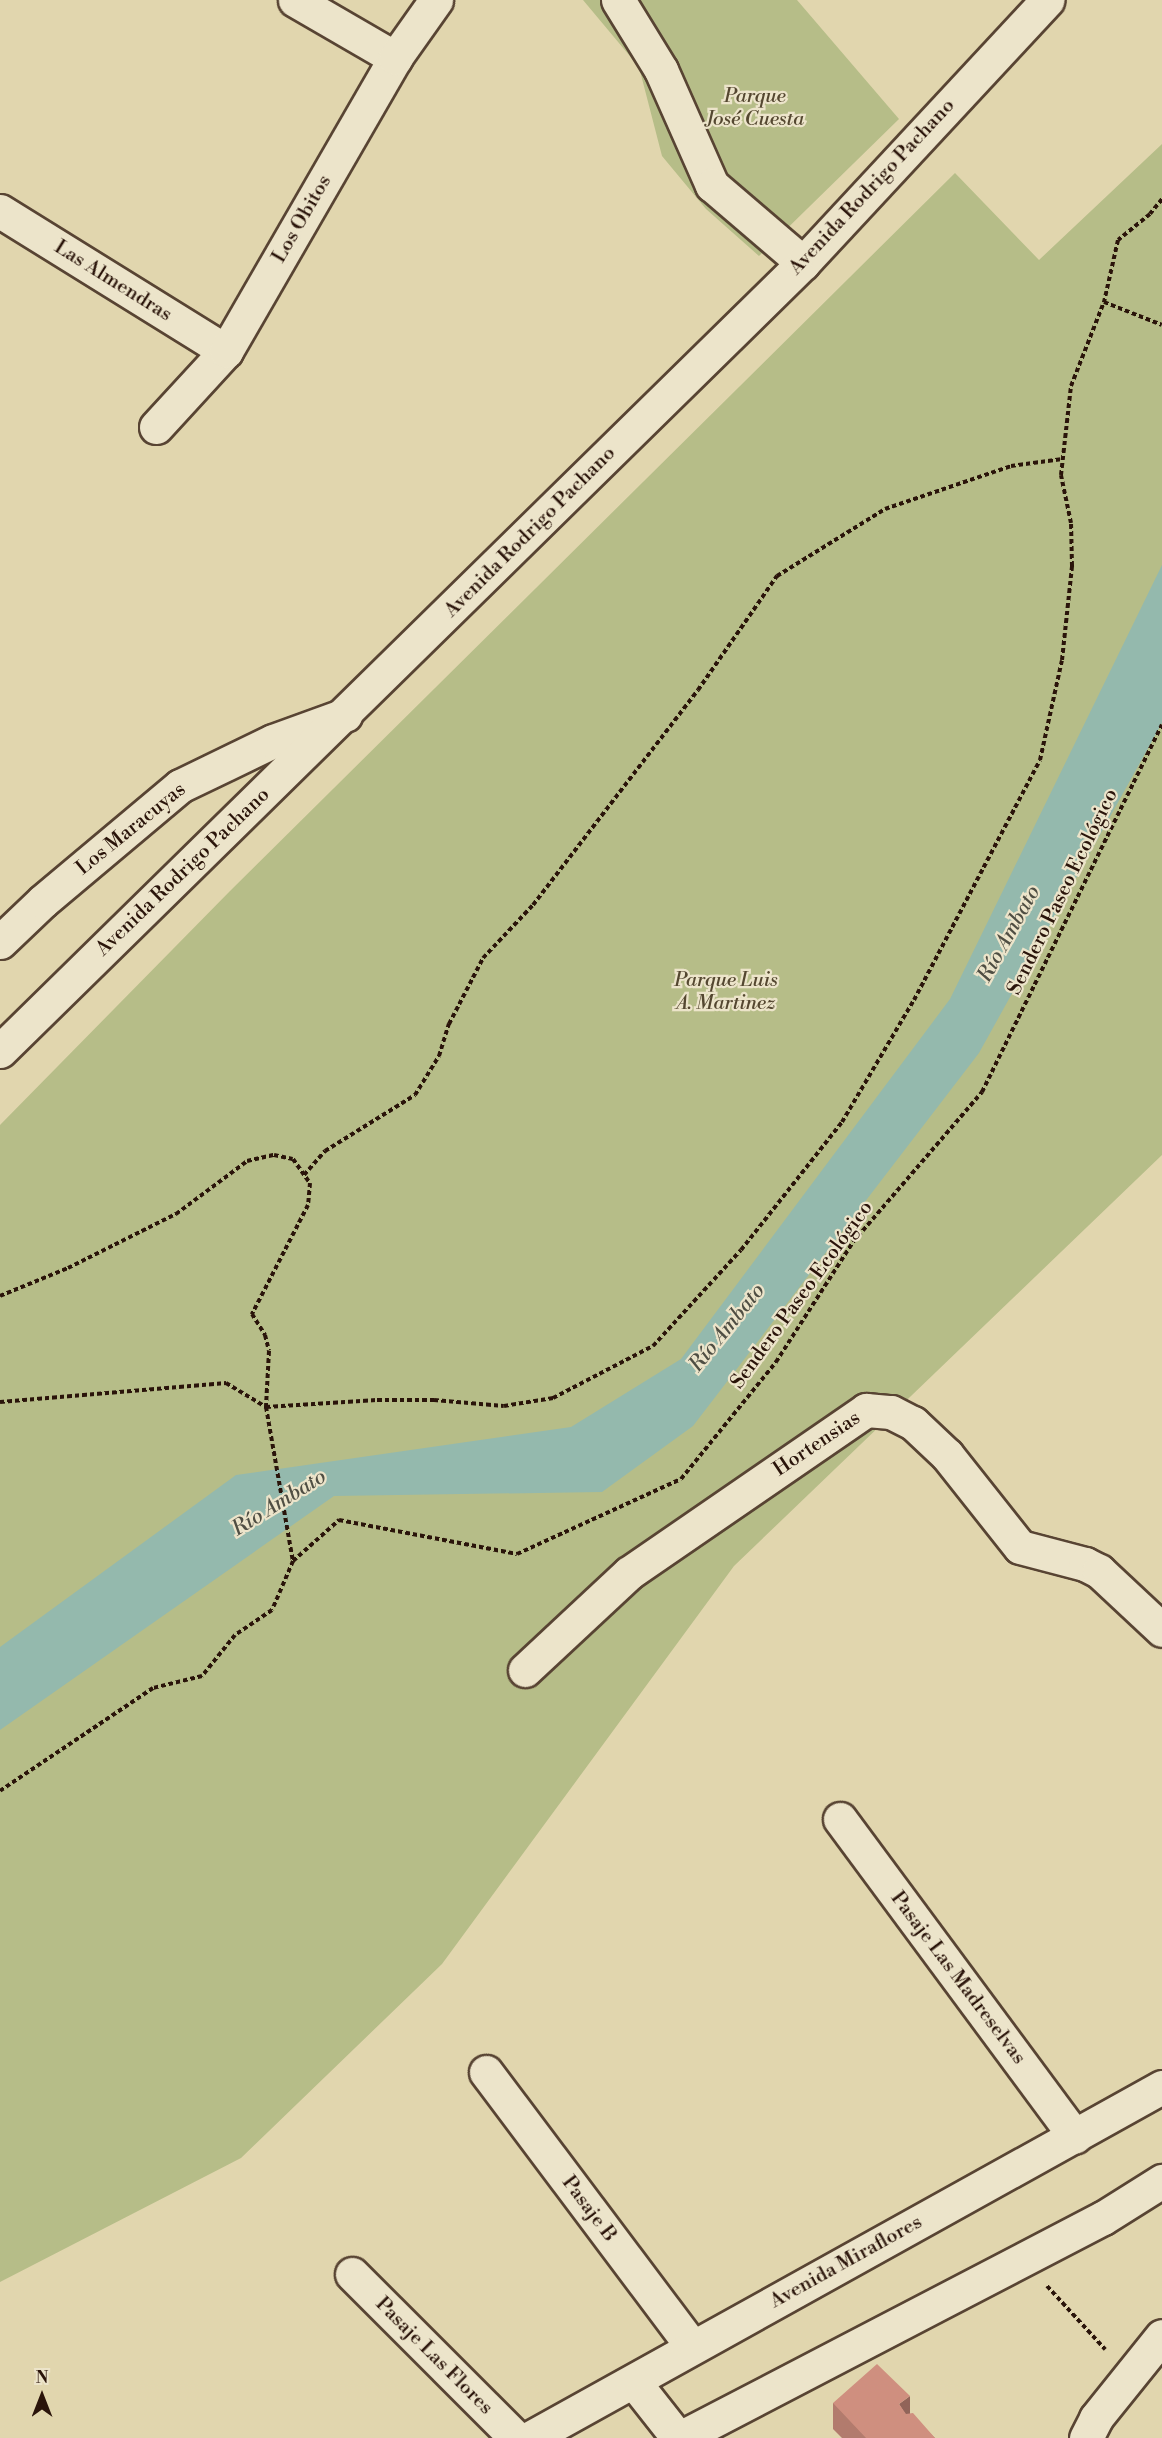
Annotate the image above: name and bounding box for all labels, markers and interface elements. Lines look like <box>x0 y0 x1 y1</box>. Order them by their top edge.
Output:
park label: Parque José Cuesta <box>706 84 804 131</box>
street label: Avenida Rodrigo Pachano <box>784 94 960 280</box>
street label: Los Obitos <box>267 171 337 267</box>
street label: Las Almendras <box>50 235 176 327</box>
street label: Avenida Rodrigo Pachano <box>439 441 621 623</box>
street label: Los Maracuyas <box>71 778 191 880</box>
street label: Avenida Rodrigo Pachano <box>91 783 275 961</box>
street label: Sendero Paseo Ecológico <box>1003 785 1123 999</box>
water label: Río Ambato <box>972 881 1046 987</box>
park label: Parque Luis A. Martinez <box>674 968 778 1015</box>
street label: Sendero Paseo Ecológico <box>726 1196 878 1394</box>
water label: Río Ambato <box>684 1279 770 1377</box>
street label: Hortensias <box>769 1406 865 1482</box>
water label: Río Ambato <box>227 1464 331 1542</box>
street label: Pasaje Las Madreselvas <box>885 1887 1031 2069</box>
street label: Pasaje B <box>556 2171 622 2247</box>
street label: Avenida Miraflores <box>766 2210 926 2314</box>
street label: Pasaje Las Flores <box>370 2292 498 2420</box>
north arrow <box>12 2366 72 2426</box>
text: N <box>36 2368 48 2388</box>

